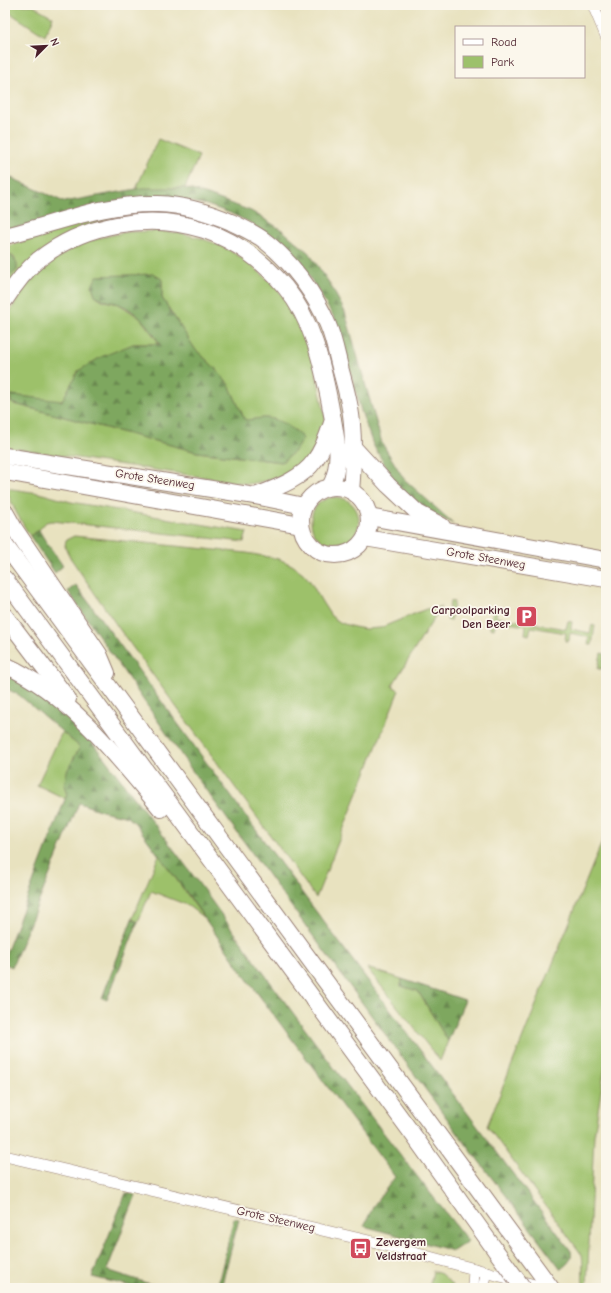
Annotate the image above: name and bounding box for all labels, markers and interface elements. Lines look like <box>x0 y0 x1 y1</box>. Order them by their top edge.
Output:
north arrow <box>26 26 66 66</box>
legend <box>455 26 585 78</box>
text: Road <box>491 35 517 49</box>
text: N <box>47 36 62 48</box>
text: Park <box>491 55 514 69</box>
street label: Grote Steenweg <box>114 466 196 492</box>
street label: Grote Steenweg <box>445 544 527 572</box>
place label: Carpoolparking Den Beer <box>431 603 510 631</box>
parking icon: Carpoolparking Den Beer <box>513 604 539 630</box>
street label: Grote Steenweg <box>235 1203 317 1235</box>
place label: Zevergem Veldstraat <box>376 1235 427 1263</box>
bus stop icon: Zevergem Veldstraat <box>348 1236 374 1262</box>

